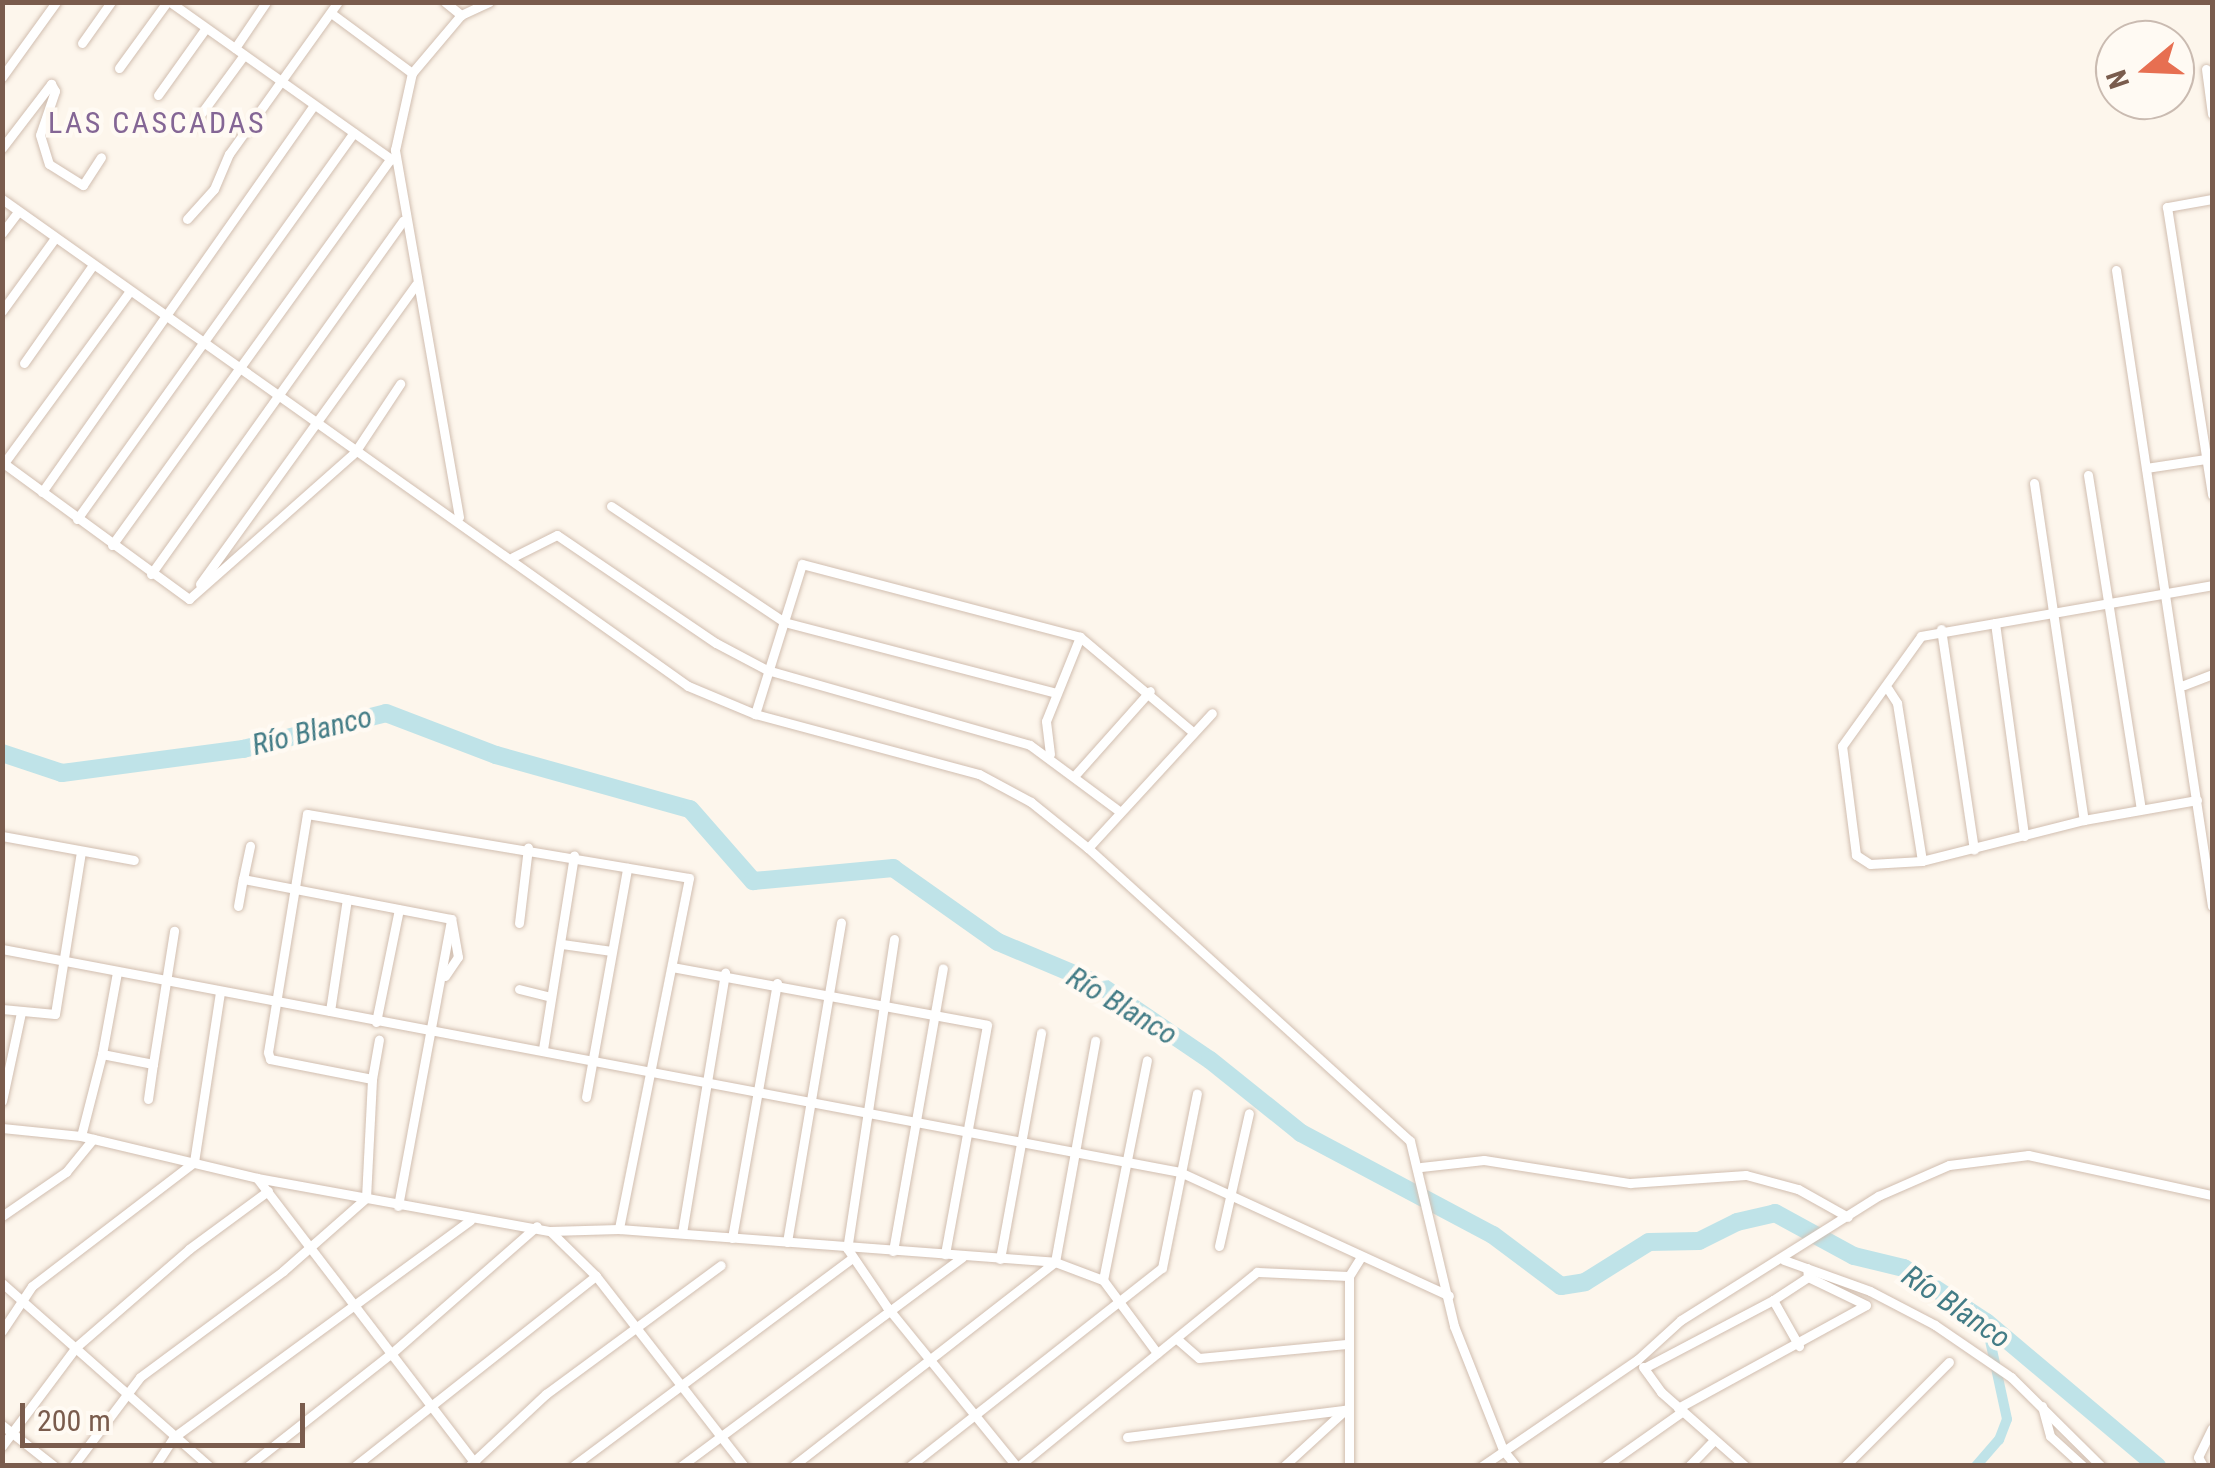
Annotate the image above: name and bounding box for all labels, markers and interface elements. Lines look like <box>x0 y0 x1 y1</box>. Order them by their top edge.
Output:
north arrow <box>2095 20 2195 120</box>
text: N <box>2100 66 2136 93</box>
district label: LAS CASCADAS <box>48 105 266 141</box>
water label: Río Blanco <box>248 699 376 763</box>
water label: Río Blanco <box>1060 959 1184 1053</box>
water label: Río Blanco <box>1895 1258 2017 1356</box>
scale bar <box>25 1383 310 1445</box>
text: 200 m <box>37 1403 111 1438</box>

